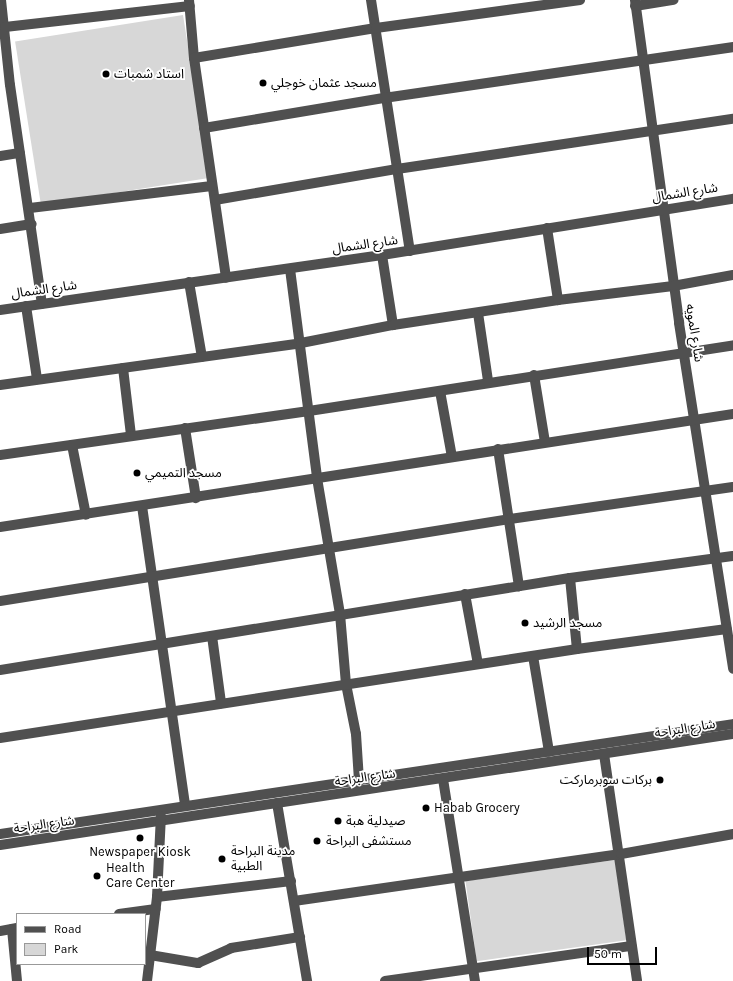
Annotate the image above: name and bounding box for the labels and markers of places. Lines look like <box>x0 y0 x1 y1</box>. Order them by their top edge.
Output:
place label: استاد شمبات <box>114 66 184 82</box>
marker: استاد شمبات <box>101 69 111 79</box>
place label: مسجد عثمان خوجلي <box>271 75 377 91</box>
marker: مسجد عثمان خوجلي <box>258 78 268 88</box>
place label: مسجد التميمي <box>145 465 222 481</box>
marker: مسجد التميمي <box>132 468 142 478</box>
place label: مسجد الرشيد <box>533 615 602 631</box>
marker: مسجد الرشيد <box>520 618 530 628</box>
place label: بركات سوبرماركت <box>560 772 652 788</box>
marker: بركات سوبرماركت <box>655 775 665 785</box>
place label: Habab Grocery <box>434 800 520 816</box>
marker: Habab Grocery <box>421 803 431 813</box>
place label: صيدلية هبة <box>346 813 405 829</box>
marker: صيدلية هبة <box>333 816 343 826</box>
marker: Newspaper Kiosk <box>135 833 145 843</box>
place label: مستشفى البراحة <box>326 833 412 849</box>
marker: مستشفى البراحة <box>311 835 323 847</box>
place label: Newspaper Kiosk <box>89 844 191 860</box>
place label: مدينة البراحة الطبية <box>231 844 295 875</box>
marker: مدينة البراحة الطبية <box>216 853 228 865</box>
place label: Health Care Center <box>106 861 174 892</box>
marker: Health Care Center <box>91 870 103 882</box>

